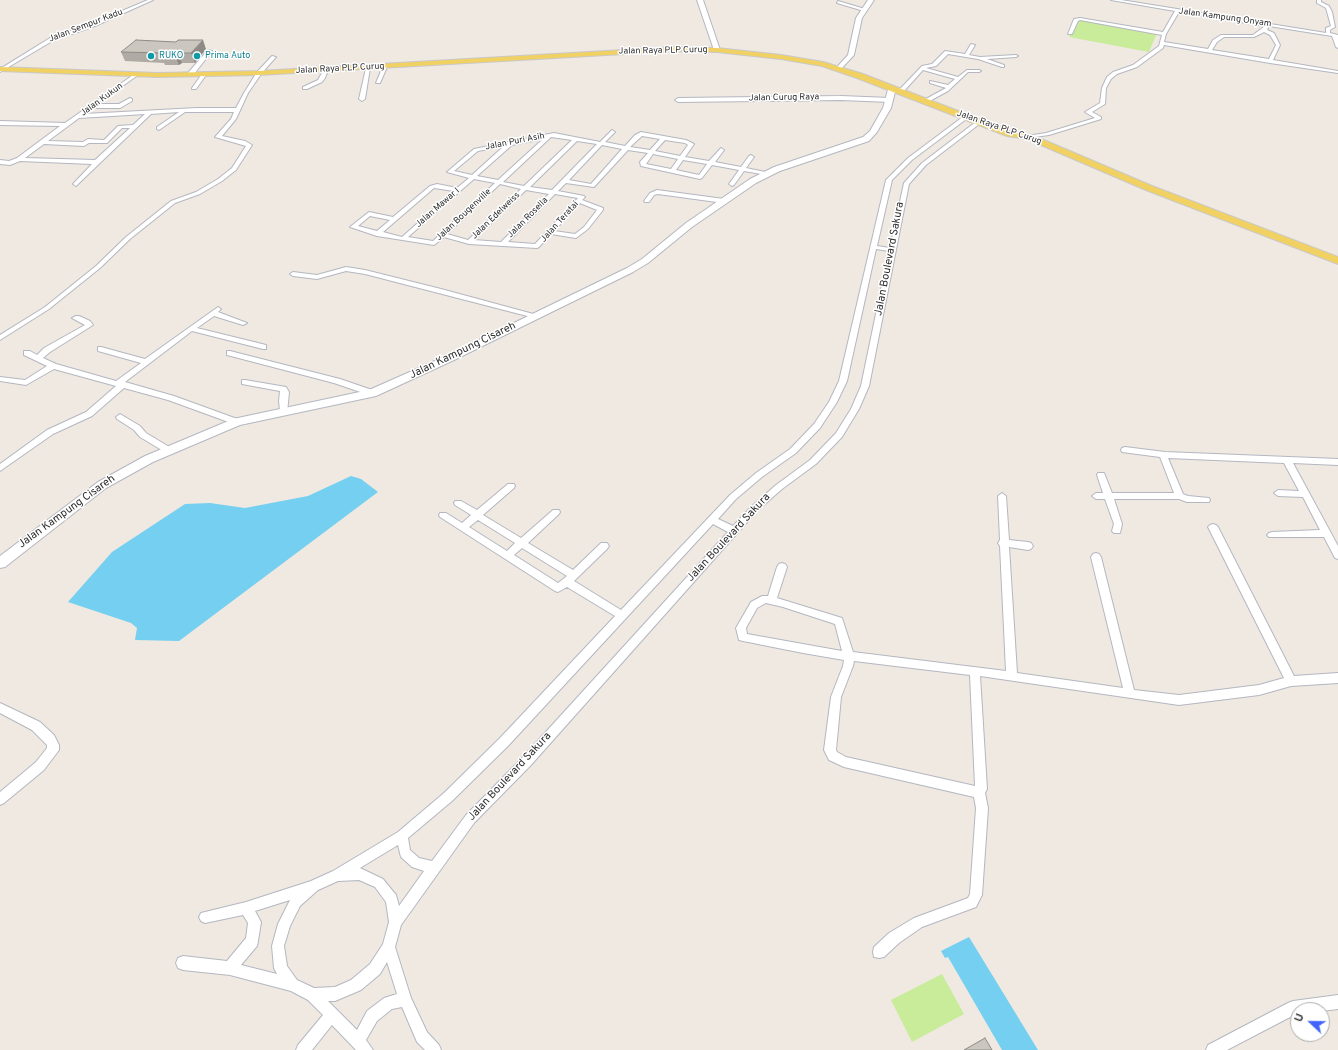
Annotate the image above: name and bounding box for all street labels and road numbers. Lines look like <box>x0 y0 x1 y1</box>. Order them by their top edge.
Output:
street label: Jalan Kampung Onyam <box>1178 6 1272 30</box>
street label: Jalan Sempur Kadu <box>47 7 125 45</box>
street label: Jalan Raya PLP Curug <box>618 45 708 57</box>
street label: Jalan Raya PLP Curug <box>295 61 385 77</box>
street label: Jalan Kukun <box>79 81 125 119</box>
street label: Jalan Curug Raya <box>749 92 819 104</box>
street label: Jalan Raya PLP Curug <box>955 108 1043 148</box>
street label: Jalan Puri Asih <box>484 131 546 153</box>
street label: Jalan Mawar I <box>414 186 462 230</box>
street label: Jalan Bougenville <box>434 187 494 243</box>
street label: Jalan Edelweiss <box>469 190 523 242</box>
street label: Jalan Rosella <box>505 195 551 241</box>
street label: Jalan Teratai <box>539 199 581 245</box>
street label: Jalan Boulevard Sakura <box>872 201 908 317</box>
street label: Jalan Kampung Cisareh <box>408 320 518 382</box>
street label: Jalan Kampung Cisareh <box>16 472 118 552</box>
street label: Jalan Boulevard Sakura <box>685 491 773 585</box>
street label: Jalan Boulevard Sakura <box>466 730 554 824</box>

